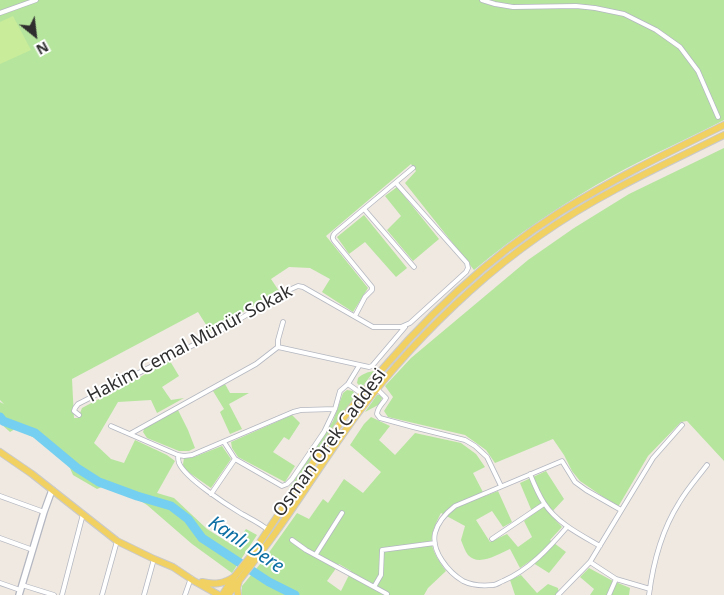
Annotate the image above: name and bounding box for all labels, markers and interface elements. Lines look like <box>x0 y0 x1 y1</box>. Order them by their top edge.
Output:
north arrow <box>10 10 60 60</box>
text: N <box>33 37 52 60</box>
street label: Hakim Cemal Münür Sokak <box>84 281 296 407</box>
street label: Osman Örek Caddesi <box>269 365 391 521</box>
water label: Kanlı Dere <box>204 511 288 579</box>

